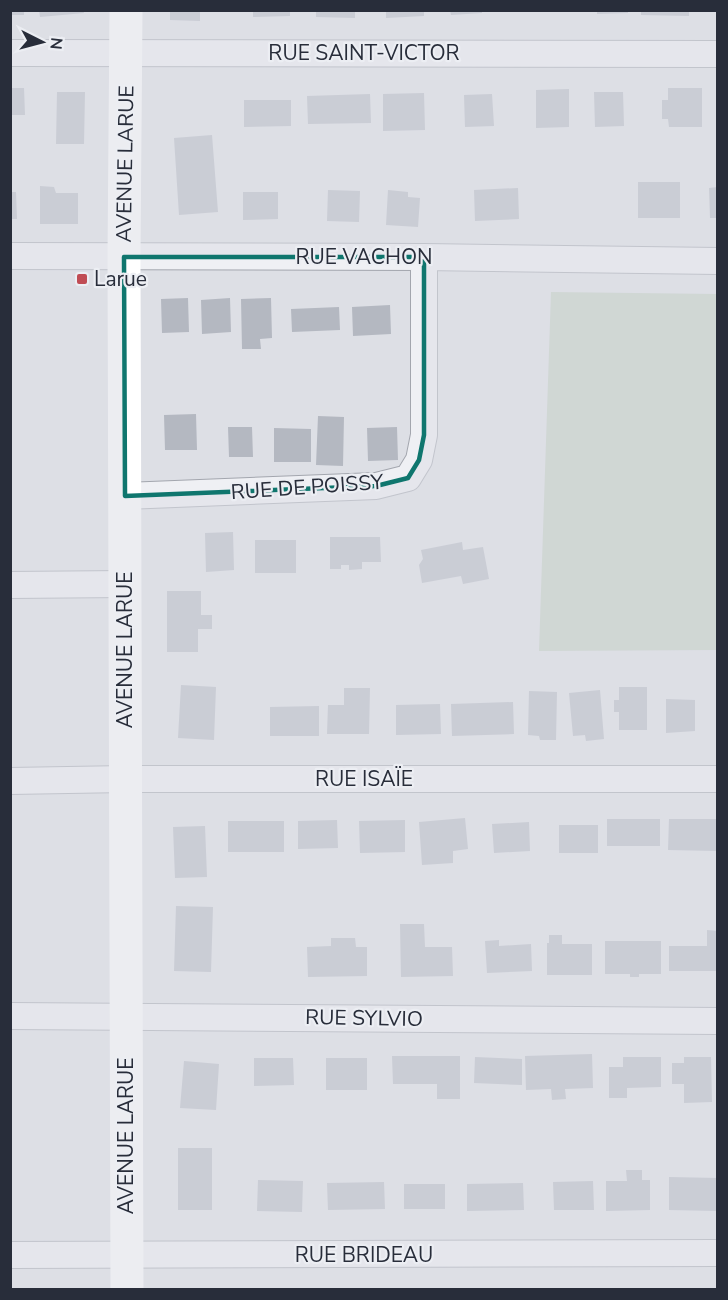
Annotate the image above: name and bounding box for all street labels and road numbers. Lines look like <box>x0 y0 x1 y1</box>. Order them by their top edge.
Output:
street label: RUE SAINT-VICTOR <box>268 39 460 67</box>
street label: AVENUE LARUE <box>110 85 140 243</box>
street label: RUE VACHON <box>295 243 433 271</box>
street label: RUE DE POISSY <box>230 468 385 506</box>
street label: AVENUE LARUE <box>111 571 139 729</box>
street label: RUE ISAÏE <box>315 765 413 793</box>
street label: RUE SYLVIO <box>305 1003 423 1033</box>
street label: AVENUE LARUE <box>112 1057 140 1215</box>
street label: RUE BRIDEAU <box>295 1241 433 1269</box>

